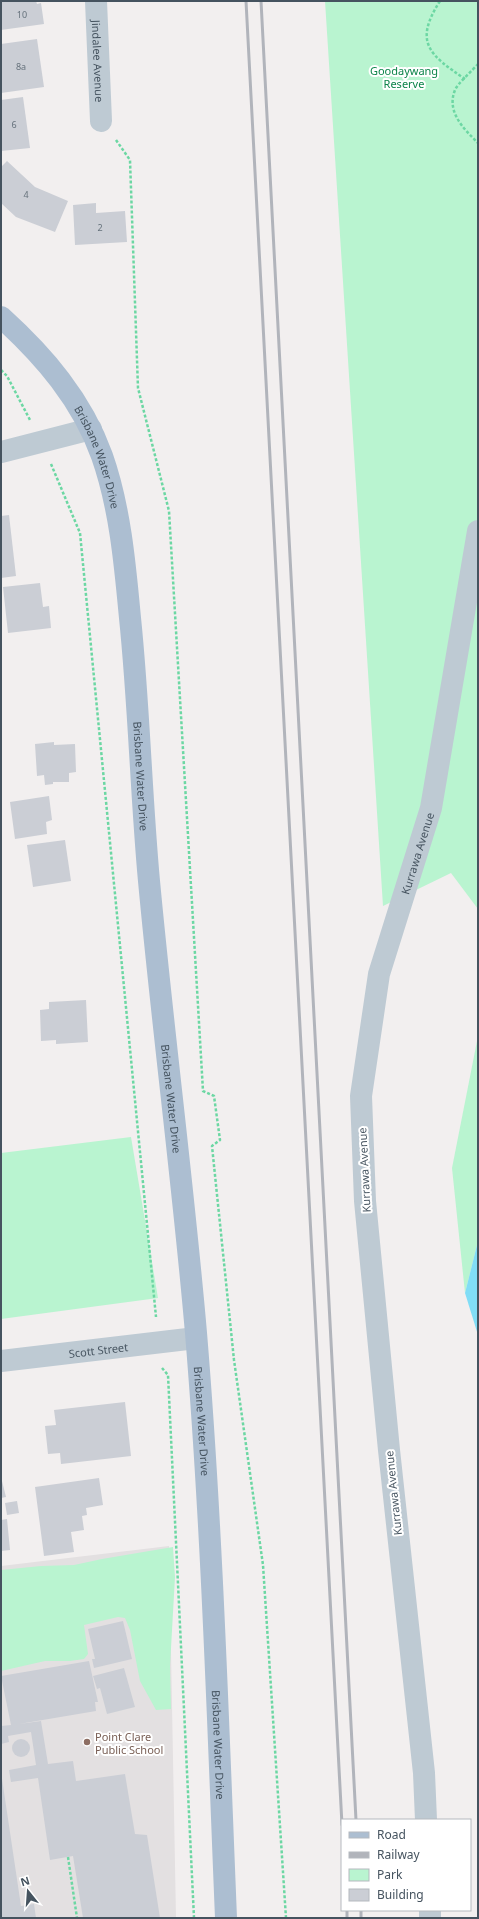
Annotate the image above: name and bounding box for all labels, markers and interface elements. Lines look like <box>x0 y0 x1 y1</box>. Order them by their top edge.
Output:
house number: 10 <box>17 8 27 21</box>
street label: Jindalee Avenue <box>89 18 108 102</box>
house number: 8a <box>16 60 26 73</box>
park label: Goodaywang Reserve <box>370 63 438 91</box>
house number: 6 <box>11 118 17 131</box>
house number: 4 <box>23 188 29 201</box>
house number: 2 <box>97 221 103 234</box>
street label: Brisbane Water Drive <box>72 402 123 510</box>
street label: Brisbane Water Drive <box>131 721 152 831</box>
street label: Kurrawa Avenue <box>397 810 437 896</box>
street label: Brisbane Water Drive <box>158 1043 185 1154</box>
street label: Kurrawa Avenue <box>354 1127 374 1213</box>
street label: Scott Street <box>68 1339 129 1360</box>
street label: Brisbane Water Drive <box>191 1366 214 1476</box>
street label: Kurrawa Avenue <box>381 1450 405 1536</box>
street label: Brisbane Water Drive <box>209 1690 229 1800</box>
place label: Point Clare Public School <box>95 1729 163 1757</box>
marker: Point Clare Public School <box>82 1737 92 1747</box>
legend <box>341 1819 471 1911</box>
text: Road <box>377 1826 406 1843</box>
text: Railway <box>377 1846 421 1863</box>
text: Park <box>377 1866 403 1883</box>
north arrow <box>8 1871 48 1911</box>
text: N <box>18 1872 31 1889</box>
text: Building <box>377 1886 424 1903</box>

